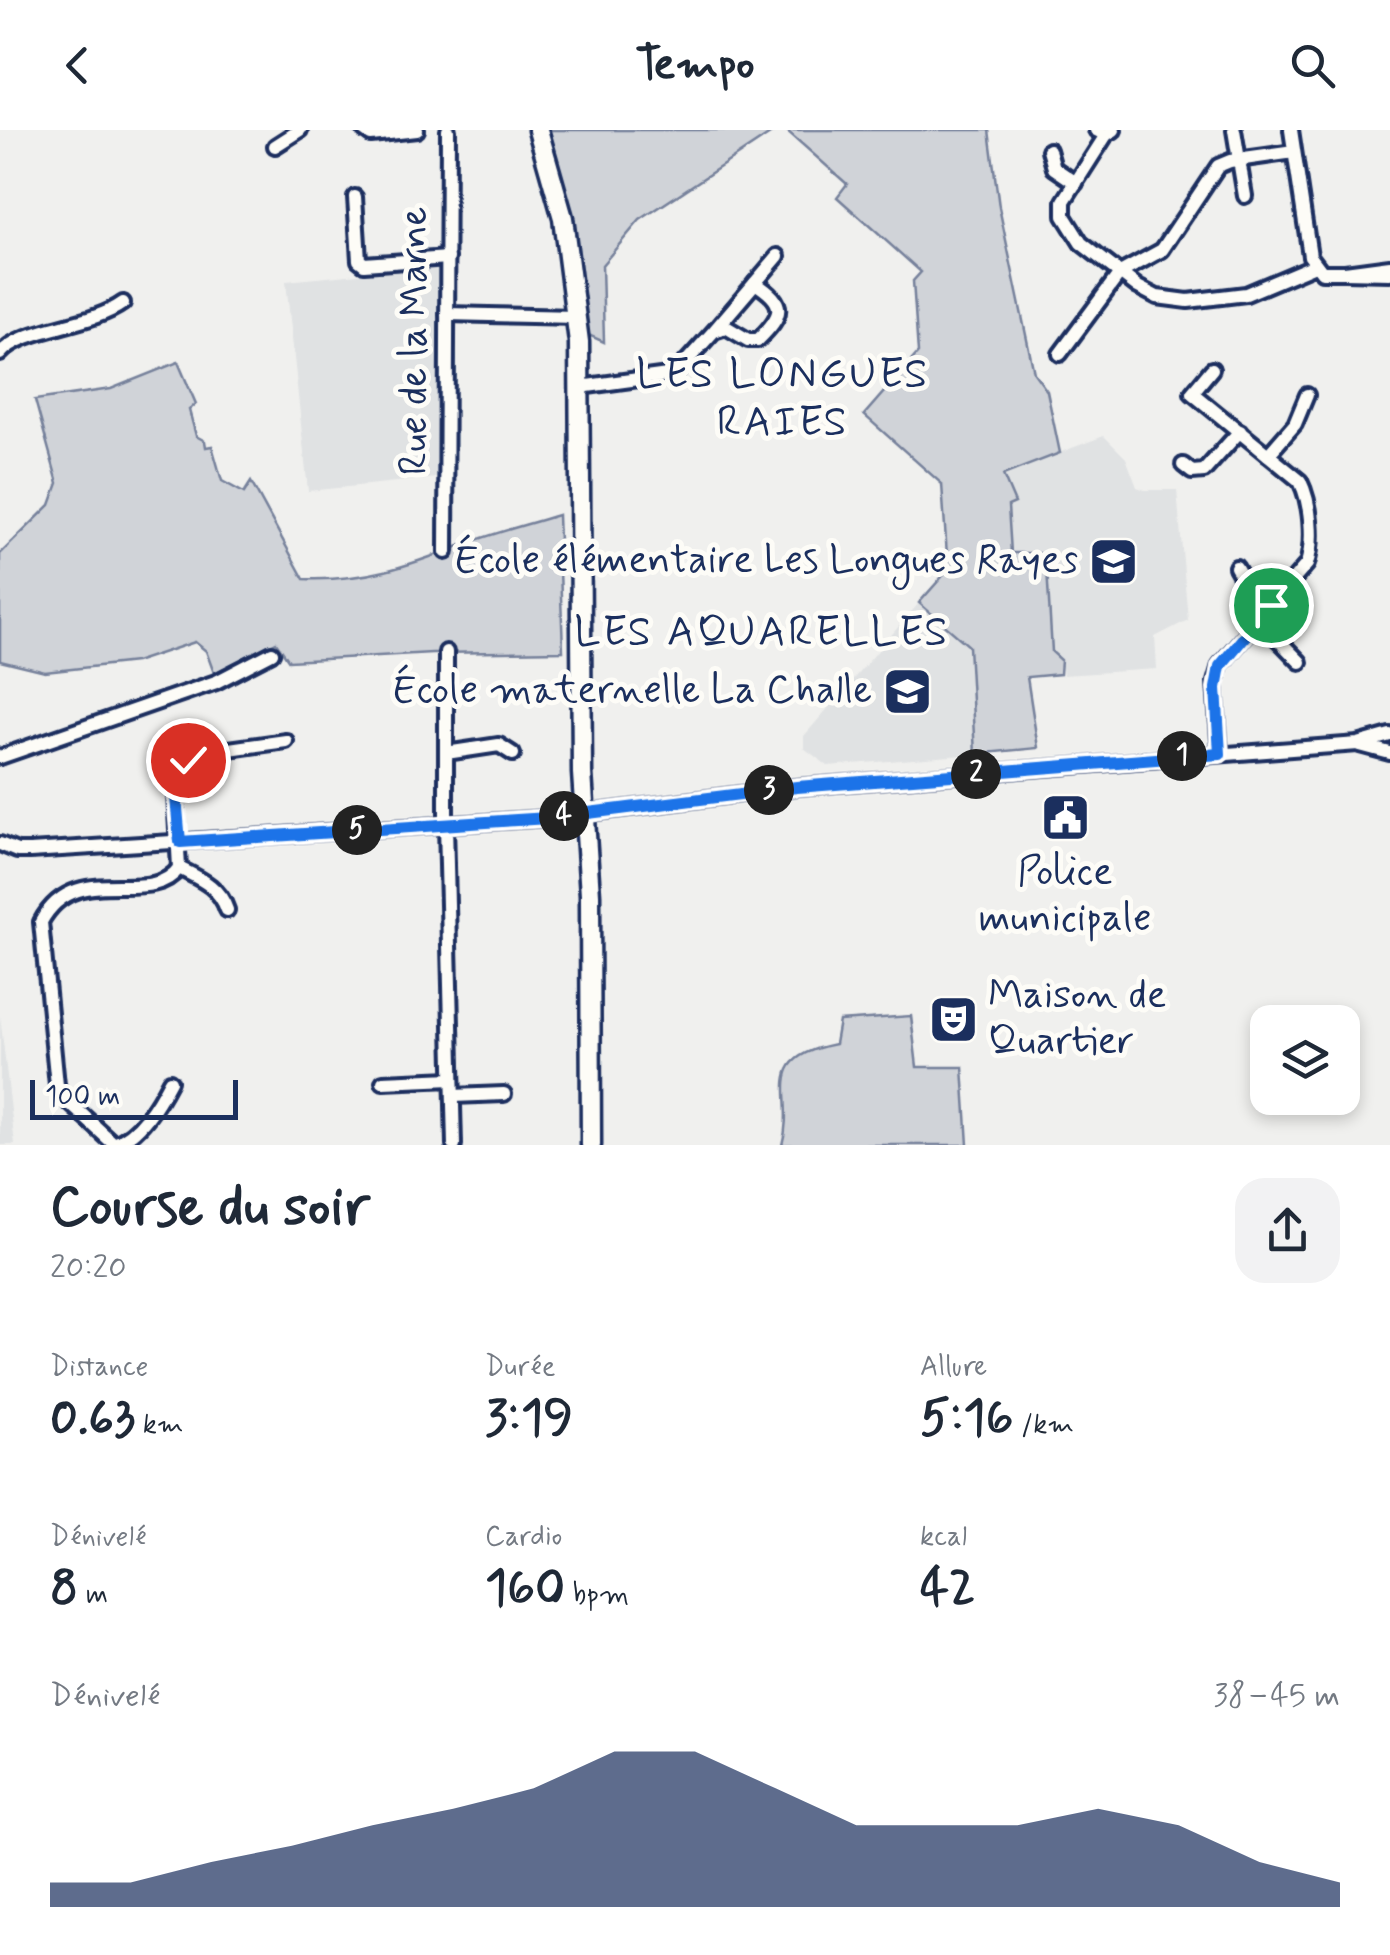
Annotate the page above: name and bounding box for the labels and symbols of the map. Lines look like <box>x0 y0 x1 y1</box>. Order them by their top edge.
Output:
street label: Rue de la Marne <box>389 207 441 475</box>
district label: LES LONGUES RAIES <box>636 348 930 451</box>
place label: École élémentaire Les Longues Rayes <box>454 534 1078 590</box>
school or university icon: École élémentaire Les Longues Rayes <box>1087 535 1139 587</box>
pin <box>1229 563 1314 648</box>
district label: LES AQUARELLES <box>574 606 950 661</box>
place label: École maternelle La Challe <box>392 664 872 717</box>
school or university icon: École maternelle La Challe <box>881 665 933 717</box>
pin <box>146 718 231 803</box>
pin: 1 <box>1157 731 1207 781</box>
pin: 2 <box>951 749 1001 799</box>
pin: 3 <box>744 765 794 815</box>
pin: 4 <box>539 791 589 841</box>
public building icon: Police municipale <box>1039 792 1091 844</box>
pin: 5 <box>332 805 382 855</box>
place label: Police municipale <box>978 847 1152 945</box>
place label: Maison de Quartier <box>988 970 1166 1068</box>
theatre icon: Maison de Quartier <box>927 993 979 1045</box>
scale bar <box>30 1075 238 1120</box>

